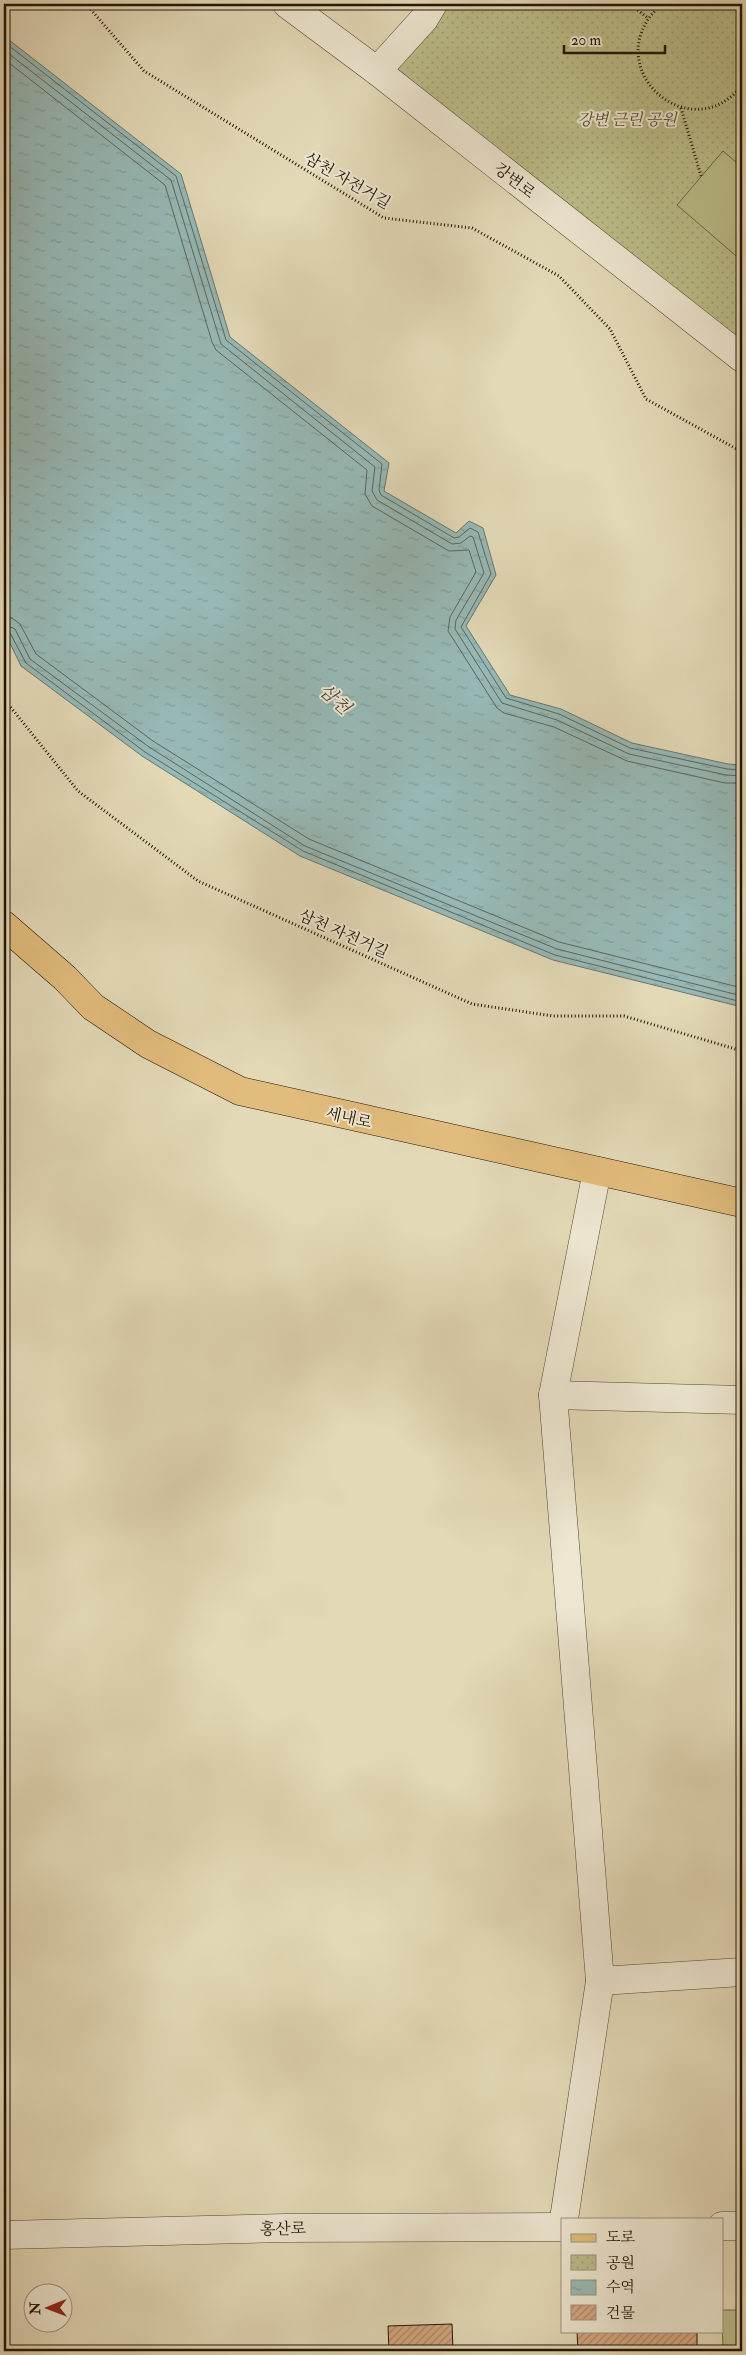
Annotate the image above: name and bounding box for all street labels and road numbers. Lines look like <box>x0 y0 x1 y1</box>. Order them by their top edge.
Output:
street label: 삼천 자전거길 <box>301 148 394 214</box>
street label: 강변로 <box>490 159 539 203</box>
street label: 삼천 자전거길 <box>296 905 392 963</box>
street label: 세내로 <box>324 1103 374 1133</box>
street label: 홍산로 <box>260 2219 307 2239</box>

